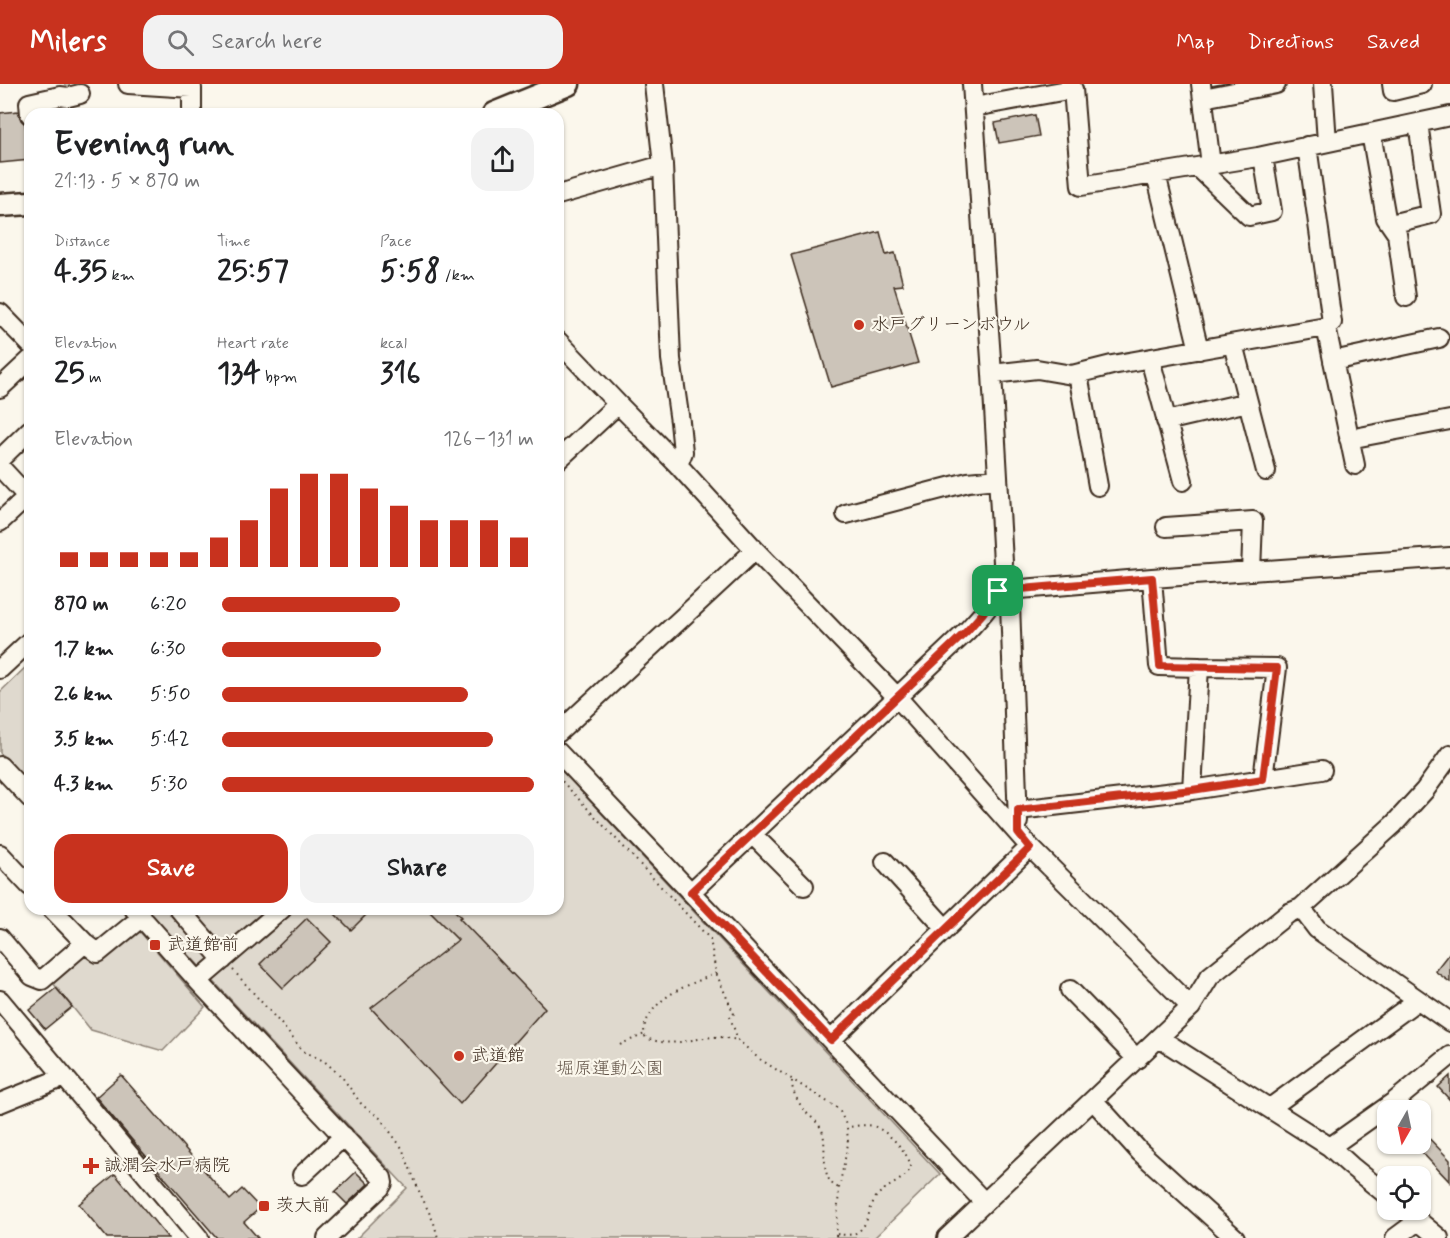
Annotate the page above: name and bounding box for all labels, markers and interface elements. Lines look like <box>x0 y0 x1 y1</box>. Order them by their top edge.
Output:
search box <box>143 15 563 69</box>
text: Milers <box>30 24 107 61</box>
icon: search <box>164 26 197 59</box>
text: Search here <box>212 28 322 56</box>
text: Map <box>1176 28 1215 56</box>
text: Directions <box>1248 28 1334 56</box>
text: Saved <box>1367 28 1420 56</box>
text: Evening run <box>54 123 234 167</box>
button: share <box>471 128 534 191</box>
text: 21:13 · 5 × 870 m <box>54 168 200 195</box>
text: Distance <box>54 231 110 252</box>
text: Time <box>217 231 251 252</box>
text: Pace <box>380 231 412 252</box>
text: 4.35 <box>54 252 107 291</box>
text: 25:57 <box>217 252 289 291</box>
text: 5:58 <box>380 252 440 291</box>
text: km <box>107 265 135 286</box>
text: /km <box>440 265 475 286</box>
place label: 水戸グリーンボウル <box>871 313 1030 337</box>
marker: 水戸グリーンボウル <box>852 318 866 332</box>
text: Elevation <box>54 333 117 354</box>
text: Heart rate <box>217 333 289 354</box>
text: kcal <box>380 333 407 354</box>
text: 25 <box>54 354 85 393</box>
text: 134 <box>217 354 261 393</box>
text: 316 <box>380 354 421 393</box>
text: m <box>85 367 102 388</box>
text: bpm <box>261 367 297 388</box>
text: Elevation <box>54 426 133 453</box>
text: 126–131 m <box>443 426 534 453</box>
pin <box>972 565 1023 616</box>
icon: arrive <box>981 574 1014 607</box>
text: 870 m <box>54 591 109 618</box>
text: 6:20 <box>150 591 187 618</box>
text: 1.7 km <box>54 636 114 663</box>
text: 6:30 <box>150 636 186 663</box>
text: 2.6 km <box>54 681 113 708</box>
text: 5:50 <box>150 681 191 708</box>
text: 3.5 km <box>54 726 114 753</box>
text: 5:42 <box>150 726 190 753</box>
text: 4.3 km <box>54 771 113 798</box>
text: 5:30 <box>150 771 188 798</box>
button: Save <box>54 834 288 903</box>
button: Share <box>300 834 534 903</box>
place label: 武道館前 <box>167 933 239 957</box>
marker: 武道館前 <box>148 938 162 952</box>
place label: 武道館 <box>471 1044 525 1068</box>
marker: 武道館 <box>452 1049 466 1063</box>
park label: 堀原運動公園 <box>556 1057 664 1081</box>
north arrow <box>1377 1100 1431 1154</box>
map controls <box>1377 1100 1431 1220</box>
place label: 誠潤会水戸病院 <box>104 1154 230 1178</box>
marker: 誠潤会水戸病院 <box>82 1157 100 1175</box>
button: locate <box>1377 1166 1431 1220</box>
place label: 茨大前 <box>276 1194 330 1218</box>
marker: 茨大前 <box>257 1199 271 1213</box>

